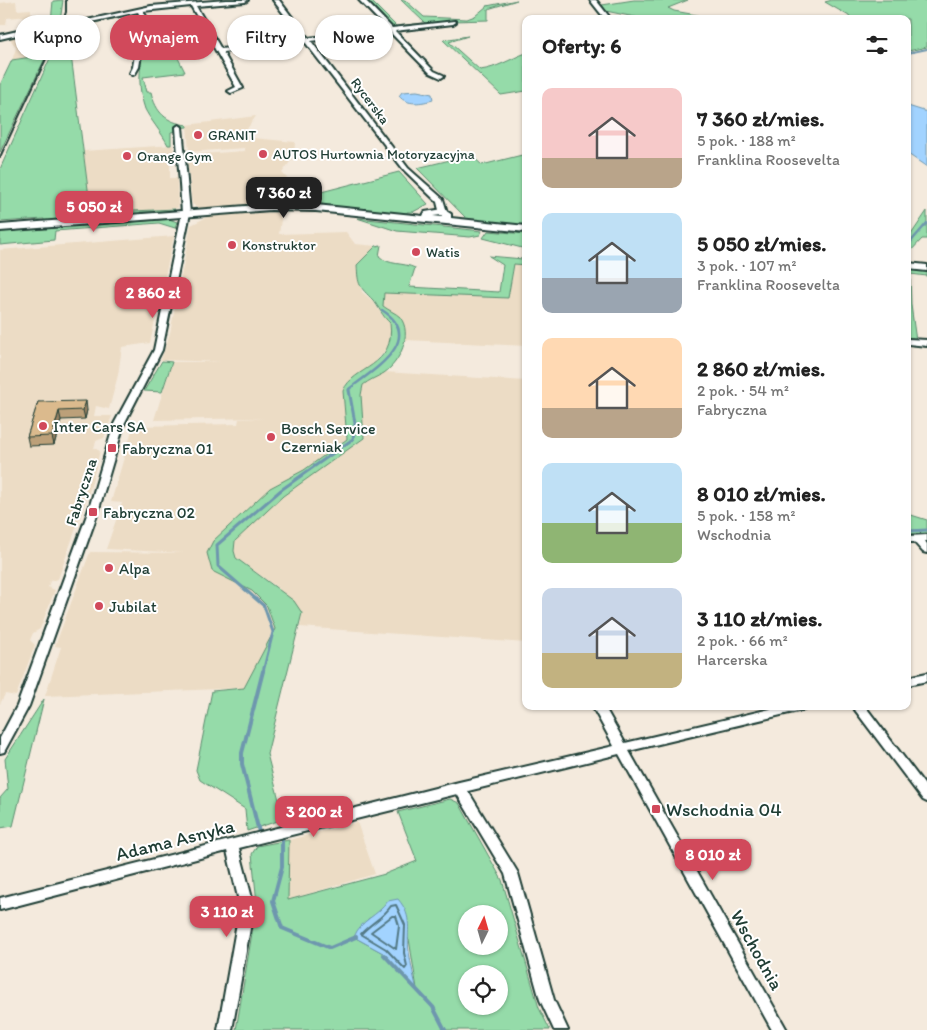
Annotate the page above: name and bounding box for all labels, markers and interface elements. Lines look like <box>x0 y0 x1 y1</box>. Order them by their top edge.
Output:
chip: Kupno <box>15 15 100 60</box>
chip: Wynajem <box>110 15 217 60</box>
chip: Filtry <box>227 15 305 60</box>
chip: Nowe <box>315 15 393 60</box>
icon: filters <box>863 31 891 59</box>
text: Oferty: 6 <box>542 33 621 58</box>
street label: Rycerska <box>347 74 393 128</box>
text: 7 360 zł/mies. <box>697 106 824 131</box>
icon: home <box>582 108 642 168</box>
place label: GRANIT <box>208 127 256 144</box>
marker: GRANIT <box>192 129 204 141</box>
text: 5 pok. · 188 m² <box>697 131 796 150</box>
place label: AUTOS Hurtownia Motoryzacyjna <box>273 146 475 163</box>
place label: Orange Gym <box>137 148 213 165</box>
marker: AUTOS Hurtownia Motoryzacyjna <box>257 148 269 160</box>
marker: Orange Gym <box>121 150 133 162</box>
text: Franklina Roosevelta <box>697 150 840 169</box>
pin: 7 360 zł <box>232 176 336 219</box>
text: 7 360 zł <box>257 183 311 202</box>
pin: 5 050 zł <box>42 190 146 233</box>
text: 5 050 zł <box>66 197 122 216</box>
text: 5 050 zł/mies. <box>697 231 827 256</box>
icon: home <box>582 233 642 293</box>
place label: Konstruktor <box>242 237 316 254</box>
marker: Konstruktor <box>226 239 238 251</box>
place label: Watis <box>426 244 460 261</box>
marker: Watis <box>410 246 422 258</box>
text: 3 pok. · 107 m² <box>697 256 796 275</box>
text: Franklina Roosevelta <box>697 275 840 294</box>
pin: 2 860 zł <box>101 276 205 319</box>
text: 2 860 zł <box>126 283 180 302</box>
text: 2 860 zł/mies. <box>697 356 825 381</box>
icon: home <box>582 358 642 418</box>
text: 2 pok. · 54 m² <box>697 381 789 400</box>
text: Fabryczna <box>697 400 767 419</box>
place label: Inter Cars SA <box>53 417 146 436</box>
place label: Bosch Service Czerniak <box>281 419 376 456</box>
marker: Inter Cars SA <box>37 420 49 432</box>
marker: Bosch Service Czerniak <box>265 431 277 443</box>
place label: Fabryczna 01 <box>122 439 214 458</box>
marker: Fabryczna 01 <box>106 442 118 454</box>
street label: Fabryczna <box>61 455 101 528</box>
text: 8 010 zł/mies. <box>697 481 826 506</box>
icon: home <box>582 483 642 543</box>
place label: Fabryczna 02 <box>103 503 196 522</box>
marker: Fabryczna 02 <box>87 506 99 518</box>
text: 5 pok. · 158 m² <box>697 506 795 525</box>
text: Wschodnia <box>697 525 771 544</box>
place label: Alpa <box>119 559 151 578</box>
marker: Alpa <box>103 562 115 574</box>
place label: Jubilat <box>109 597 157 616</box>
marker: Jubilat <box>93 600 105 612</box>
text: 3 110 zł/mies. <box>697 606 822 631</box>
icon: home <box>582 608 642 668</box>
text: 2 pok. · 66 m² <box>697 631 788 650</box>
text: Harcerska <box>697 650 768 669</box>
pin: 3 200 zł <box>262 796 366 838</box>
place label: Wschodnia 04 <box>666 798 782 821</box>
text: 3 200 zł <box>286 802 342 821</box>
marker: Wschodnia 04 <box>650 803 662 815</box>
street label: Adama Asnyka <box>113 814 237 866</box>
pin: 8 010 zł <box>661 838 765 881</box>
text: 8 010 zł <box>685 845 741 864</box>
pin: 3 110 zł <box>175 896 279 938</box>
text: 3 110 zł <box>201 902 253 921</box>
north arrow <box>458 905 508 955</box>
map controls <box>458 905 508 1015</box>
street label: Wschodnia <box>726 906 788 994</box>
button: locate <box>458 965 508 1015</box>

